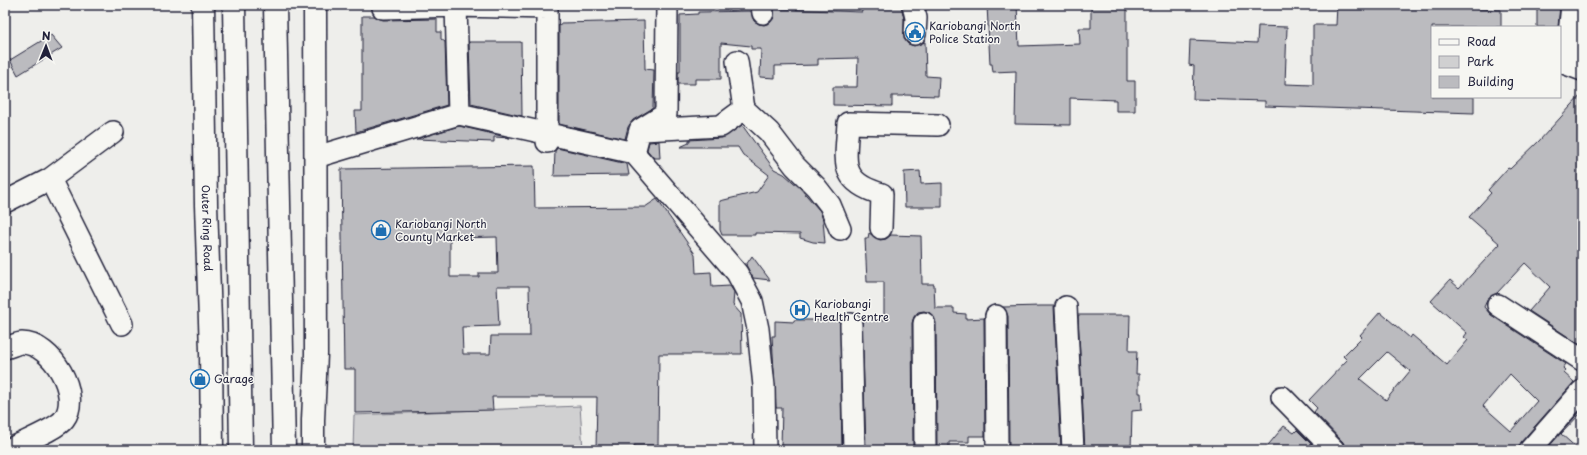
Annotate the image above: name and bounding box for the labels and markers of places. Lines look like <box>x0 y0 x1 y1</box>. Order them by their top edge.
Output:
place label: Kariobangi North Police Station <box>929 17 1021 47</box>
public building icon: Kariobangi North Police Station <box>904 21 926 43</box>
place label: Kariobangi North County Market <box>395 215 487 245</box>
shop icon: Kariobangi North County Market <box>370 219 392 241</box>
place label: Kariobangi Health Centre <box>814 295 889 325</box>
hospital icon: Kariobangi Health Centre <box>789 299 811 321</box>
shop icon: Garage <box>189 368 211 390</box>
place label: Garage <box>214 370 254 387</box>

